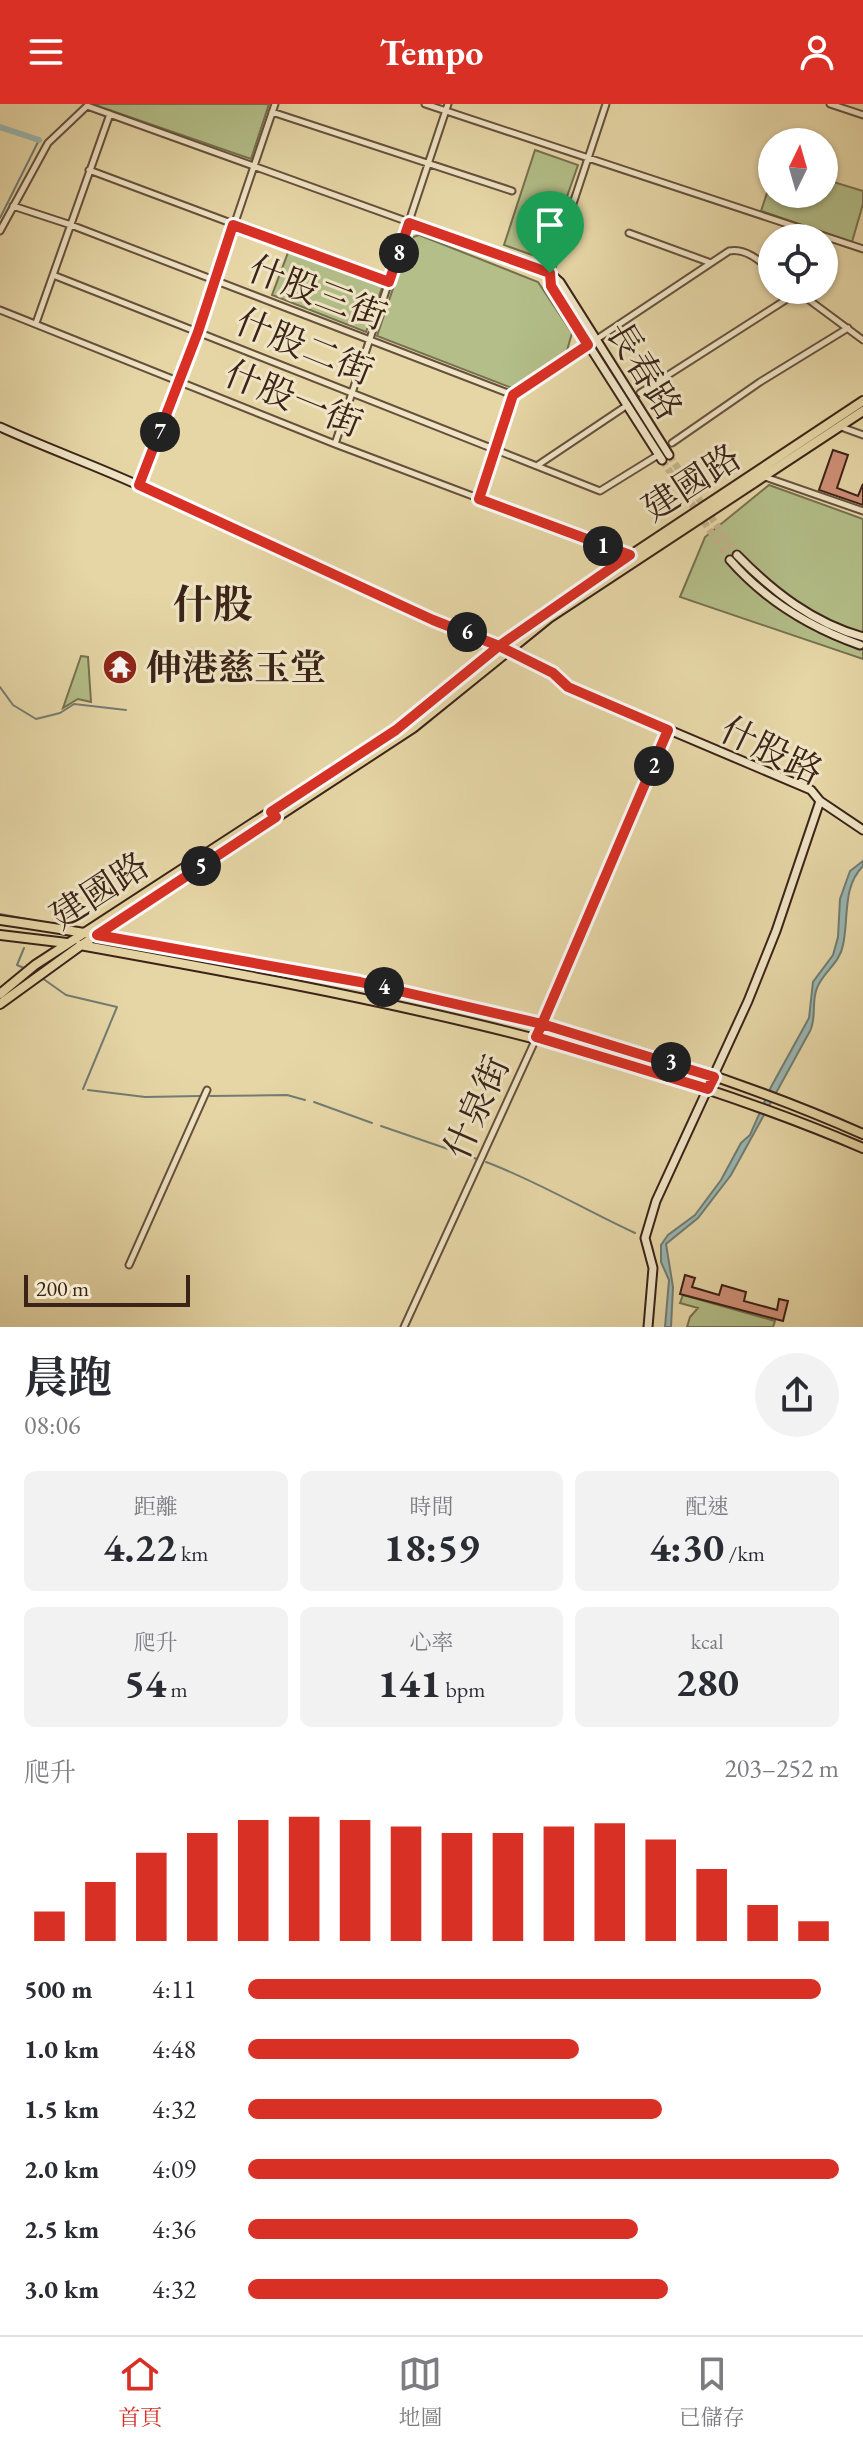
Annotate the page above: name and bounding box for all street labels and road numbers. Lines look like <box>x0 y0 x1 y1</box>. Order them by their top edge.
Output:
street label: 什股三街 <box>242 245 393 340</box>
street label: 什股二街 <box>229 298 380 395</box>
street label: 長春路 <box>596 312 693 429</box>
street label: 什股一街 <box>218 350 369 447</box>
street label: 建國路 <box>633 433 749 532</box>
street label: 什股路 <box>713 706 831 795</box>
street label: 建國路 <box>41 841 157 940</box>
street label: 什泉街 <box>433 1048 520 1166</box>

